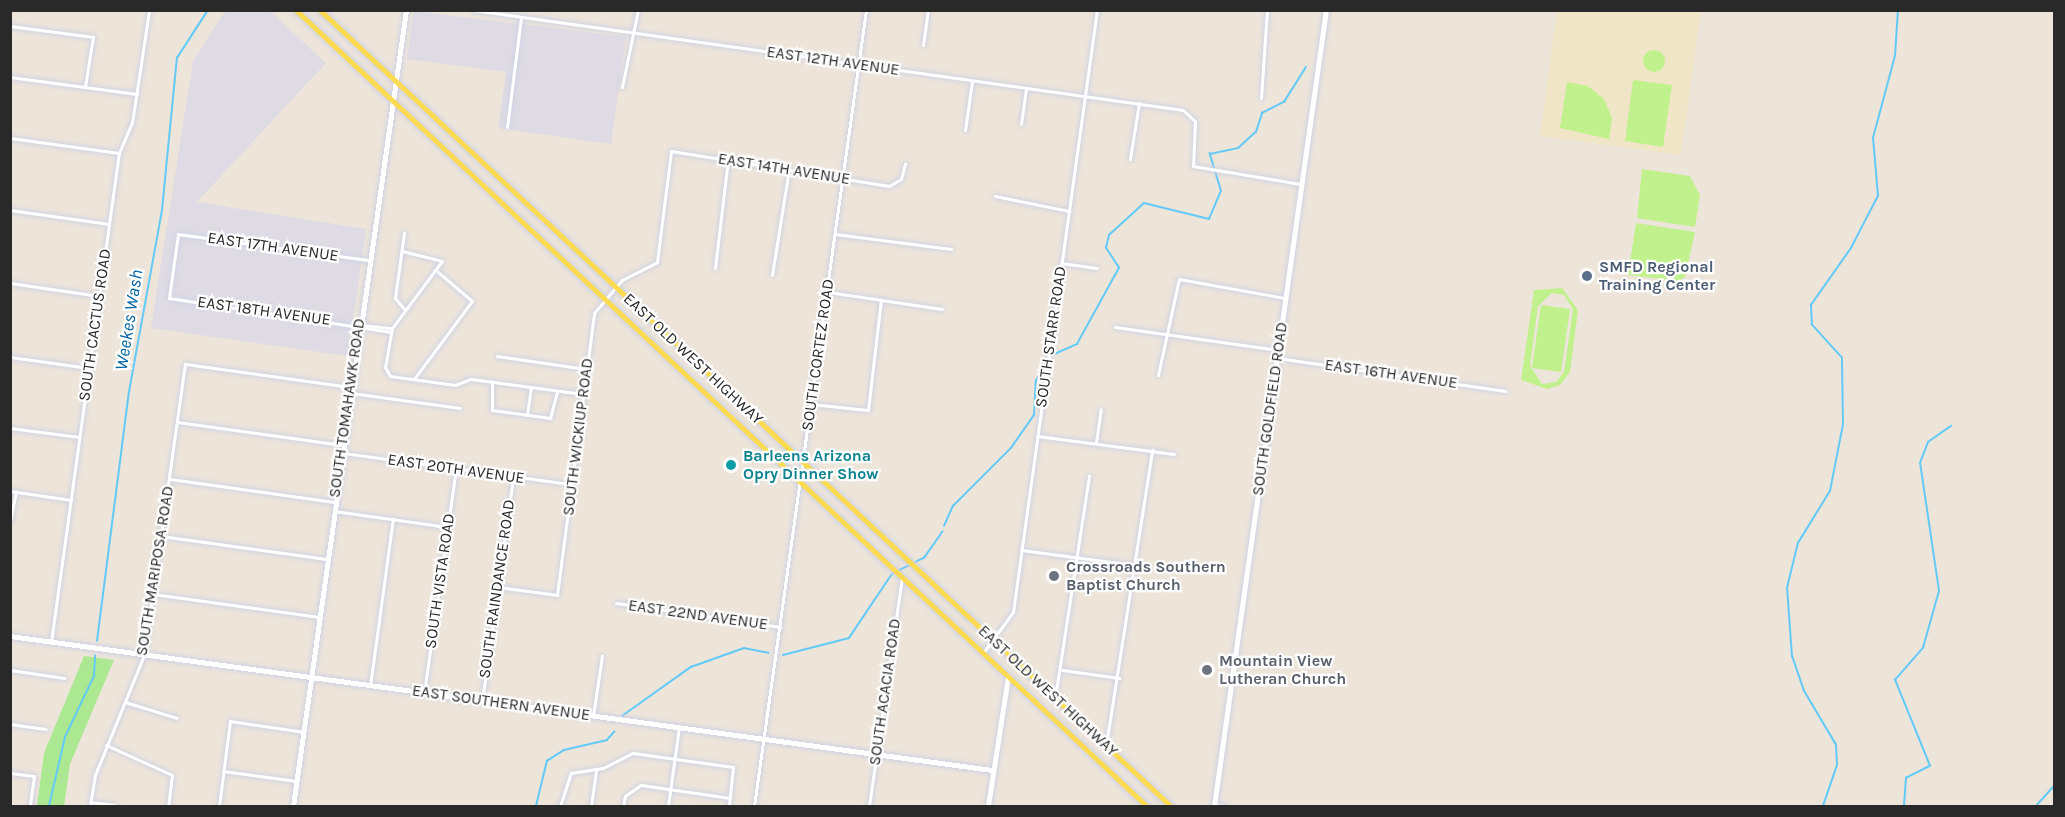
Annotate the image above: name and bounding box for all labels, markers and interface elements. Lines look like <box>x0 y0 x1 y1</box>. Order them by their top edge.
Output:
street label: EAST 12TH AVENUE <box>765 42 901 80</box>
street label: EAST 14TH AVENUE <box>717 149 851 189</box>
street label: EAST 17TH AVENUE <box>206 228 340 266</box>
street label: SOUTH CACTUS ROAD <box>75 248 115 402</box>
place label: SMFD Regional Training Center <box>1599 257 1715 295</box>
street label: SOUTH STARR ROAD <box>1032 265 1070 409</box>
water label: Weekes Wash <box>110 268 148 372</box>
marker: SMFD Regional Training Center <box>1580 269 1594 283</box>
street label: SOUTH CORTEZ ROAD <box>798 278 838 432</box>
street label: EAST OLD WEST HIGHWAY <box>619 289 767 429</box>
street label: EAST 18TH AVENUE <box>196 292 332 330</box>
street label: SOUTH TOMAHAWK ROAD <box>325 317 369 499</box>
street label: SOUTH GOLDFIELD ROAD <box>1248 321 1292 497</box>
street label: EAST 16TH AVENUE <box>1323 355 1459 393</box>
street label: SOUTH WICKIUP ROAD <box>559 357 597 517</box>
place label: Barleens Arizona Opry Dinner Show <box>743 446 878 484</box>
street label: EAST 20TH AVENUE <box>386 450 526 488</box>
marker: Barleens Arizona Opry Dinner Show <box>724 458 738 472</box>
street label: SOUTH MARIPOSA ROAD <box>132 485 178 657</box>
street label: SOUTH RAINDANCE ROAD <box>475 498 519 680</box>
street label: SOUTH VISTA ROAD <box>421 512 459 650</box>
place label: Crossroads Southern Baptist Church <box>1066 557 1226 595</box>
marker: Crossroads Southern Baptist Church <box>1047 569 1061 583</box>
street label: EAST 22ND AVENUE <box>627 596 769 634</box>
street label: SOUTH ACACIA ROAD <box>865 617 905 767</box>
street label: EAST OLD WEST HIGHWAY <box>974 621 1122 761</box>
place label: Mountain View Lutheran Church <box>1219 651 1346 689</box>
marker: Mountain View Lutheran Church <box>1200 663 1214 677</box>
street label: EAST SOUTHERN AVENUE <box>411 681 591 725</box>

